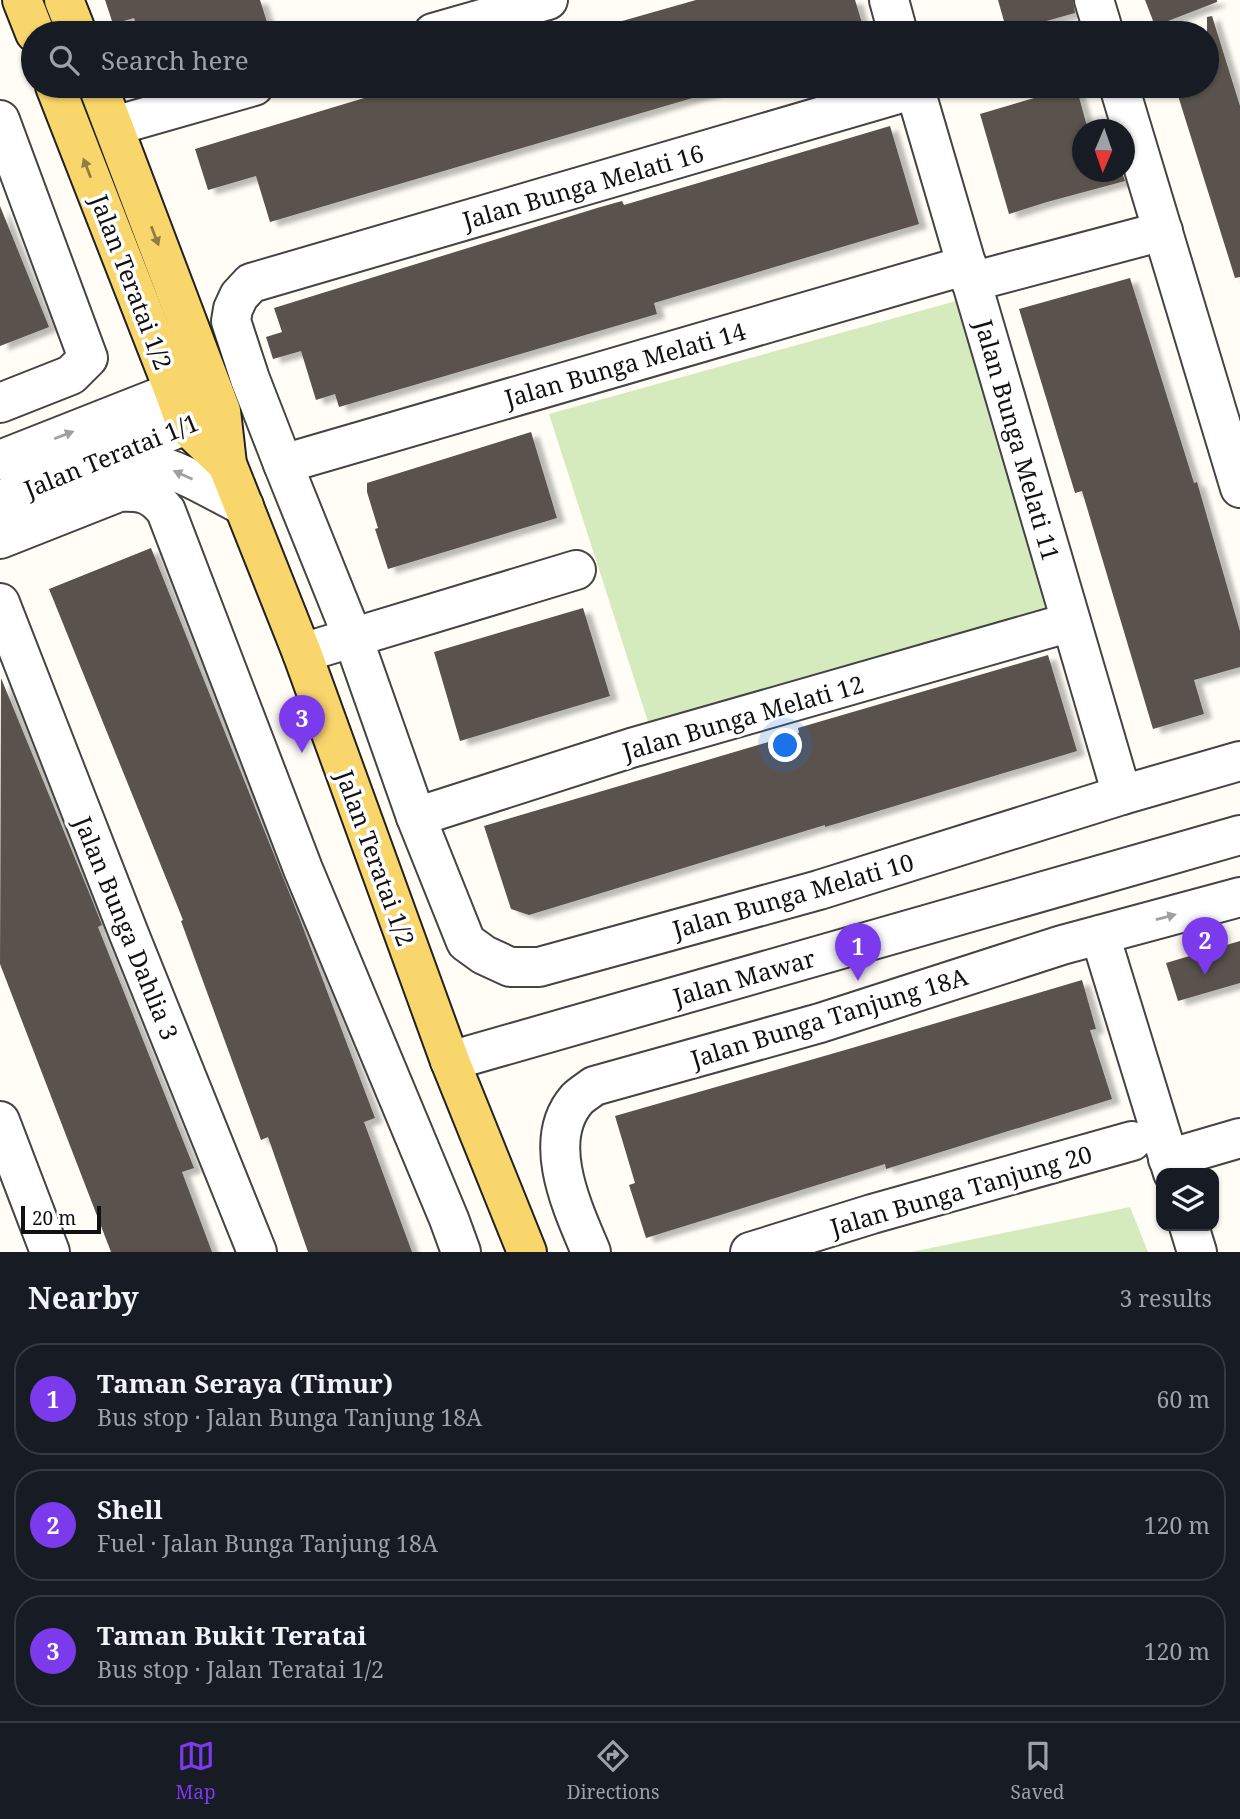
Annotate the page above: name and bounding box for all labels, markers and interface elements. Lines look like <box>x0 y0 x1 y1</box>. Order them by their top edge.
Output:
search box <box>21 21 1219 98</box>
icon: search <box>45 41 83 79</box>
text: Search here <box>101 42 249 78</box>
north arrow <box>1072 119 1135 182</box>
street label: Jalan Bunga Melati 16 <box>458 136 707 237</box>
one-way arrow <box>82 157 93 178</box>
street label: Jalan Teratai 1/2 <box>83 189 181 374</box>
one-way arrow <box>150 225 161 246</box>
street label: Jalan Bunga Melati 14 <box>500 314 750 415</box>
street label: Jalan Bunga Melati 11 <box>967 315 1068 564</box>
street label: Jalan Teratai 1/1 <box>18 405 203 505</box>
one-way arrow <box>53 429 74 440</box>
one-way arrow <box>173 469 194 480</box>
street label: Jalan Bunga Melati 12 <box>618 667 867 768</box>
pin: 3 <box>279 695 325 753</box>
your location <box>768 728 802 762</box>
street label: Jalan Teratai 1/2 <box>329 764 423 951</box>
street label: Jalan Bunga Dahlia 3 <box>67 810 187 1045</box>
street label: Jalan Bunga Melati 10 <box>668 845 917 946</box>
one-way arrow <box>1155 911 1177 922</box>
pin: 2 <box>1182 917 1228 975</box>
pin: 1 <box>835 923 881 981</box>
street label: Jalan Mawar <box>668 941 819 1013</box>
street label: Jalan Bunga Tanjung 18A <box>686 959 971 1075</box>
street label: Jalan Bunga Tanjung 20 <box>825 1137 1096 1243</box>
map controls <box>1156 1168 1219 1231</box>
button: layers <box>1156 1168 1219 1231</box>
scale bar <box>21 1203 102 1235</box>
text: 20 m <box>32 1205 76 1231</box>
text: Nearby <box>28 1277 139 1318</box>
text: 3 results <box>1119 1282 1212 1314</box>
text: Taman Seraya (Timur) <box>97 1365 393 1401</box>
text: 1 <box>47 1383 60 1415</box>
text: 60 m <box>1157 1383 1210 1415</box>
text: Bus stop · Jalan Bunga Tanjung 18A <box>97 1401 482 1433</box>
text: Shell <box>97 1491 163 1527</box>
text: 2 <box>47 1509 60 1541</box>
text: 120 m <box>1144 1509 1210 1541</box>
text: Fuel · Jalan Bunga Tanjung 18A <box>97 1527 438 1559</box>
text: Taman Bukit Teratai <box>97 1617 367 1653</box>
text: 3 <box>47 1635 60 1667</box>
text: 120 m <box>1144 1635 1210 1667</box>
text: Bus stop · Jalan Teratai 1/2 <box>97 1653 384 1685</box>
tab: Map <box>176 1737 216 1805</box>
tab: Directions <box>567 1737 660 1805</box>
tab: Saved <box>1011 1737 1064 1805</box>

